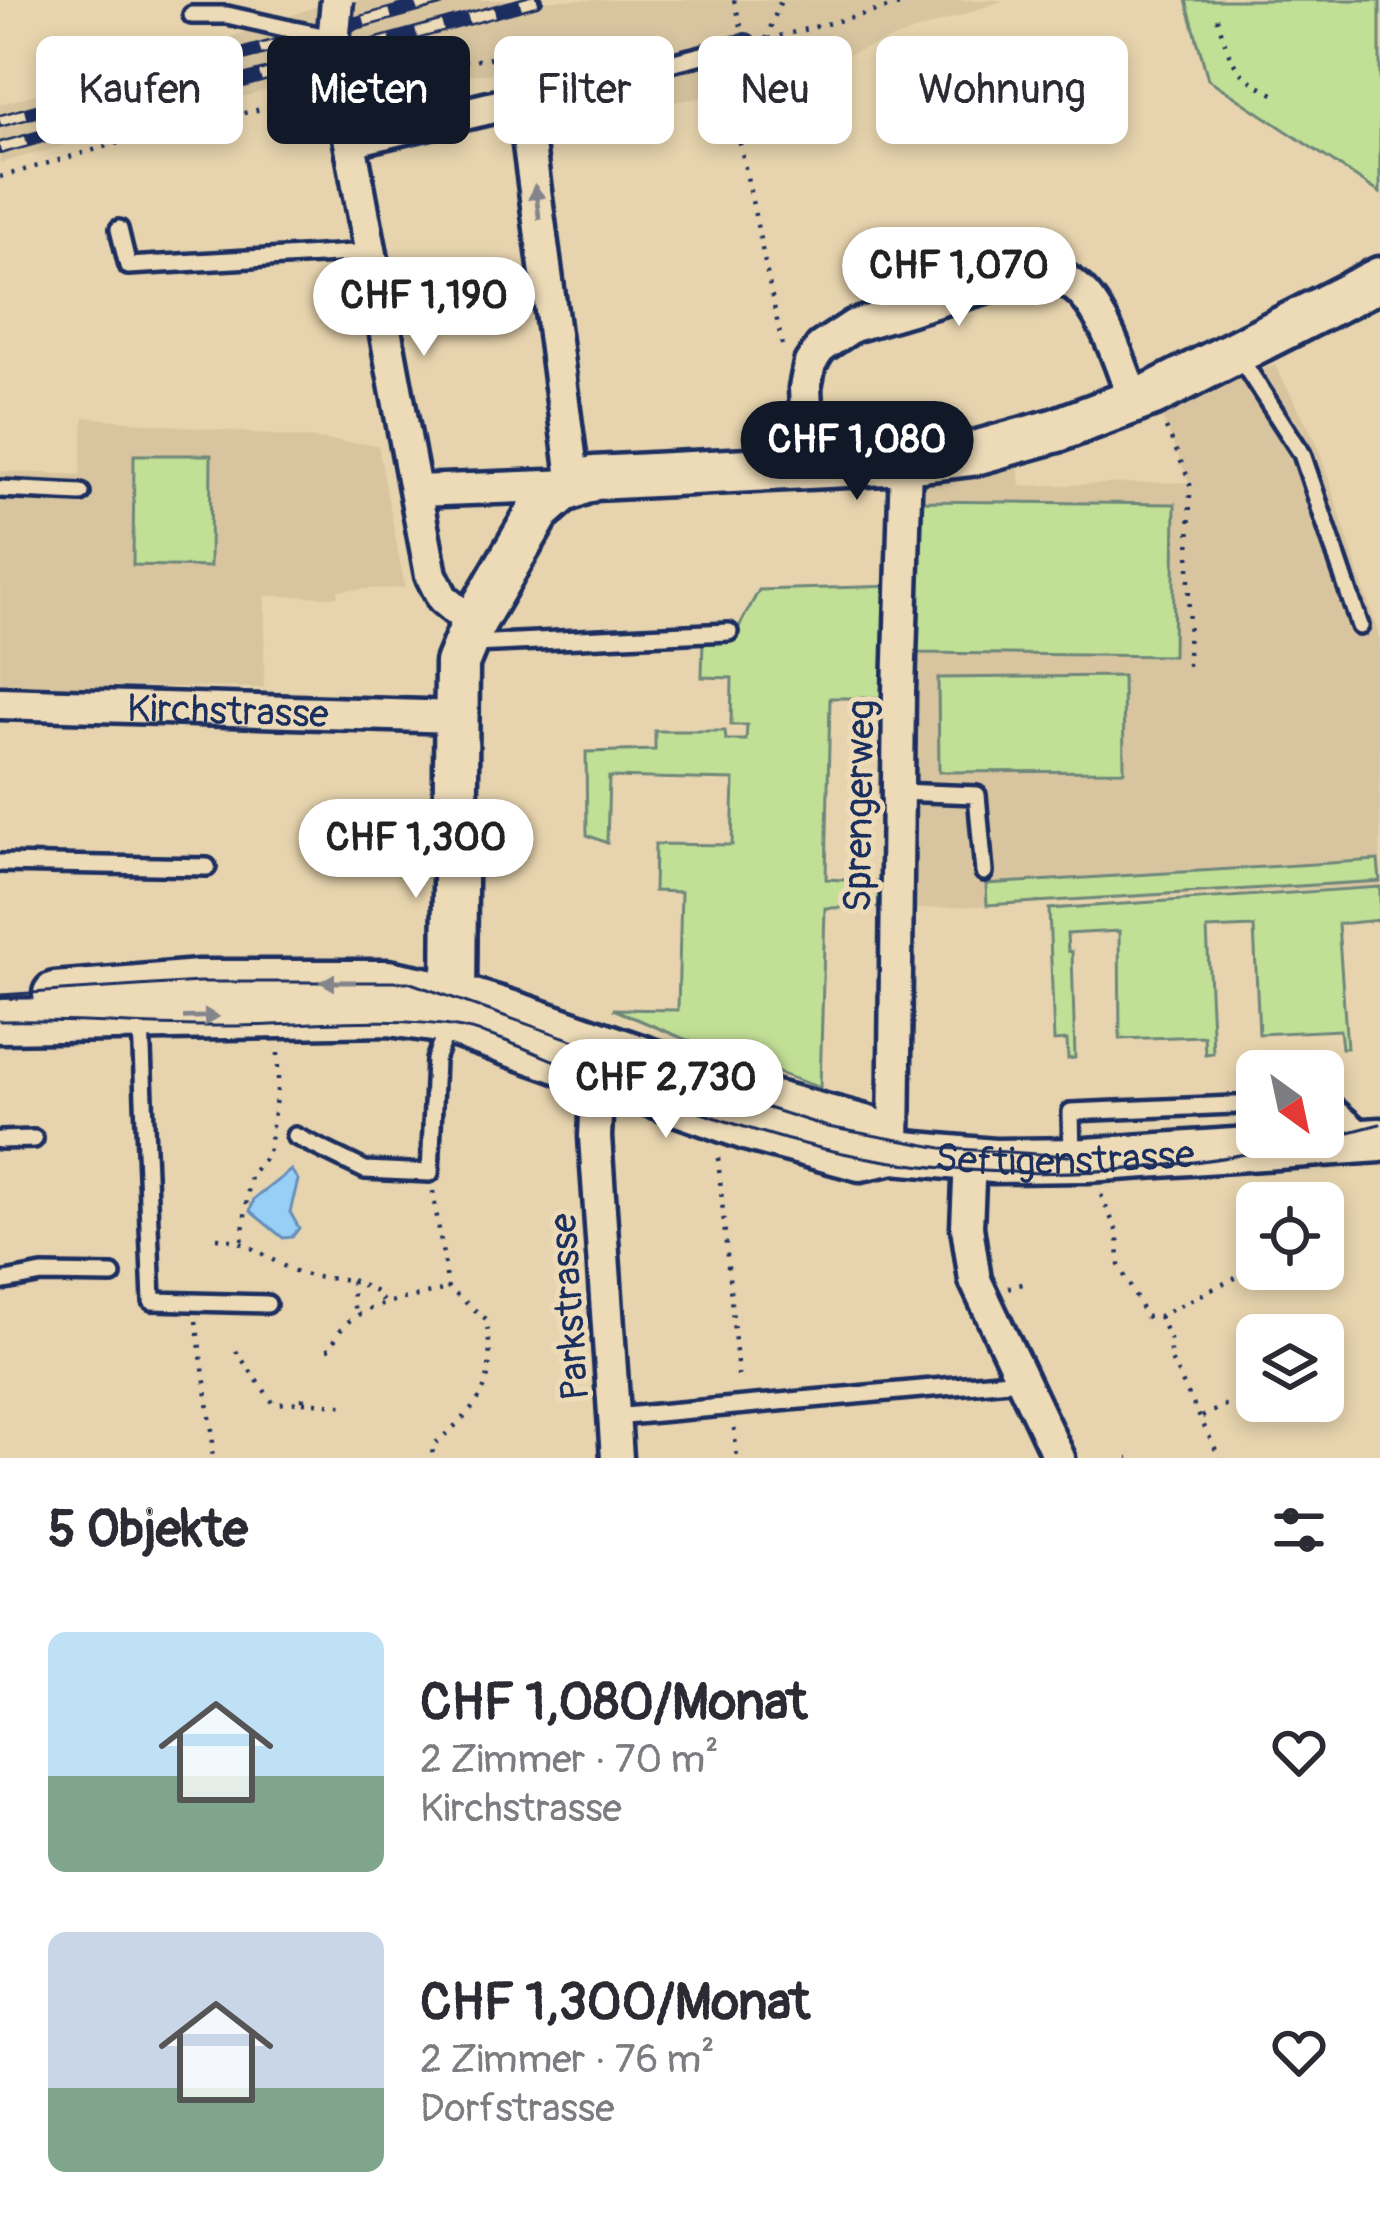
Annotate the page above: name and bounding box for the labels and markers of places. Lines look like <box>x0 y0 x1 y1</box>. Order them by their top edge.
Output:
pin: CHF 1,070 <box>822 227 1096 329</box>
pin: CHF 1,190 <box>287 257 561 359</box>
pin: CHF 1,080 <box>720 401 994 503</box>
pin: CHF 1,300 <box>279 799 553 901</box>
pin: CHF 2,730 <box>529 1039 803 1141</box>

